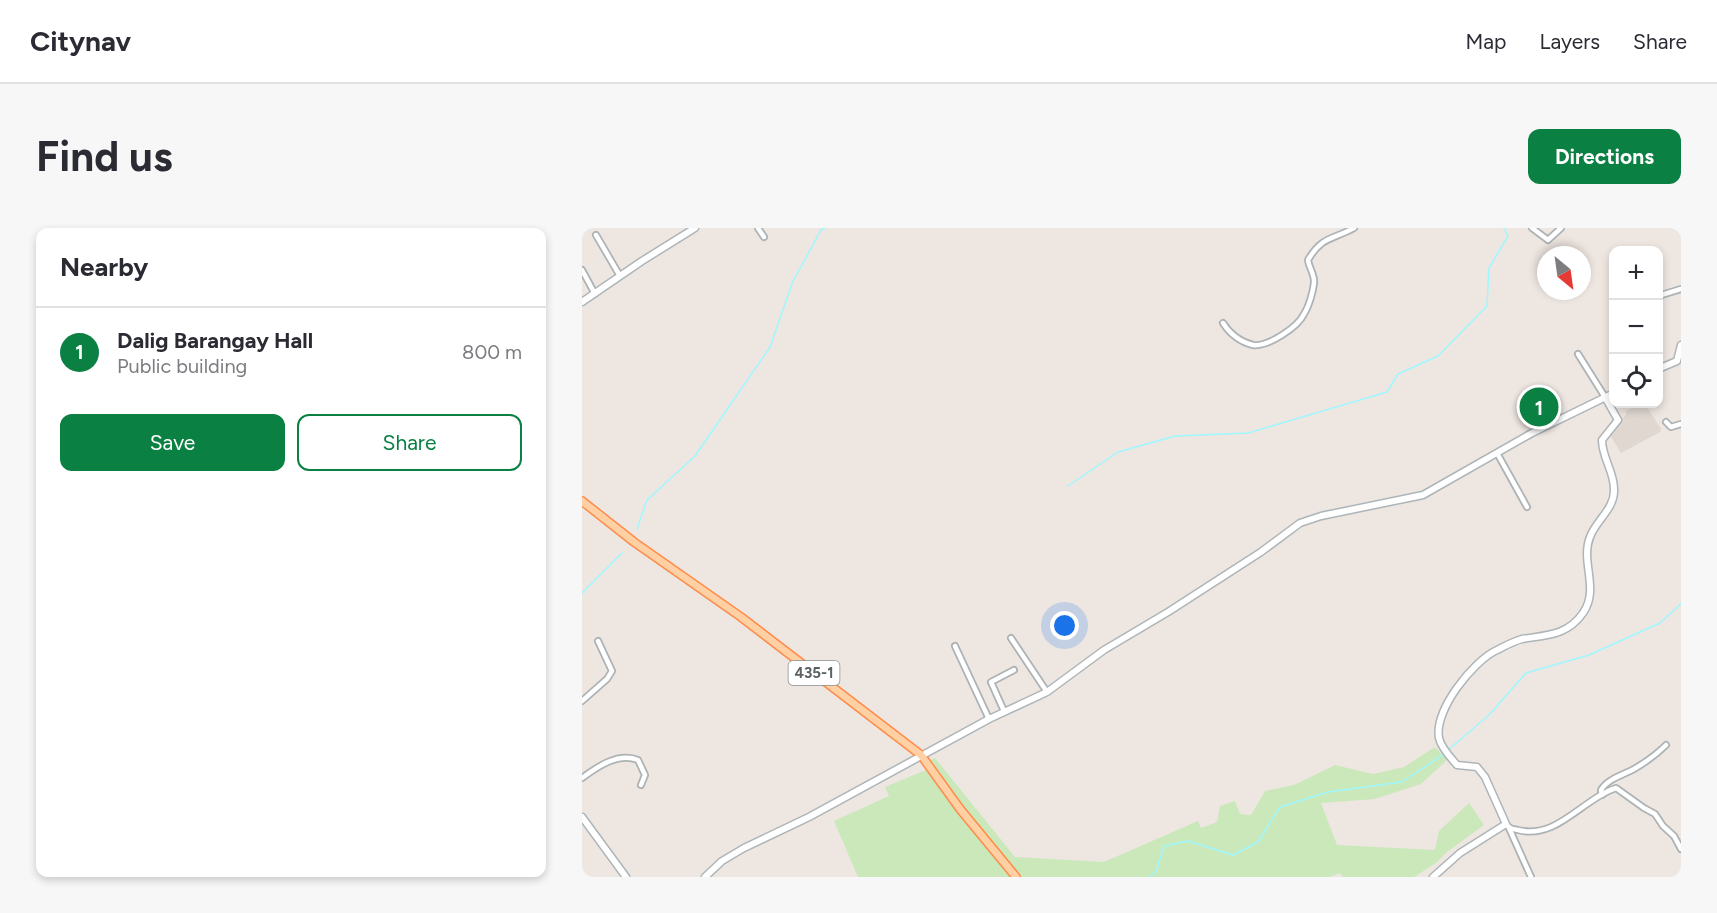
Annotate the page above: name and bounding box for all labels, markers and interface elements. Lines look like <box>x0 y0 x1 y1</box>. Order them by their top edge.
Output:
text: Citynav <box>30 24 131 58</box>
text: Map <box>1466 29 1506 54</box>
text: Layers <box>1539 29 1600 54</box>
text: Share <box>1633 29 1687 54</box>
button: Directions <box>1528 129 1681 184</box>
text: Find us <box>36 131 173 182</box>
north arrow <box>1537 246 1591 300</box>
map controls <box>1609 246 1663 408</box>
button: + <box>1609 246 1663 300</box>
text: Nearby <box>60 251 148 283</box>
button: − <box>1609 300 1663 354</box>
text: Dalig Barangay Hall <box>117 327 313 354</box>
text: 1 <box>75 340 84 364</box>
text: 800 m <box>462 340 522 364</box>
text: Public building <box>117 354 247 378</box>
button: locate <box>1609 354 1663 408</box>
pin: 1 <box>1520 384 1558 429</box>
button: Save <box>60 414 285 471</box>
button: Share <box>297 414 522 471</box>
your location <box>1050 611 1079 640</box>
road number: 435-1 <box>788 661 840 685</box>

